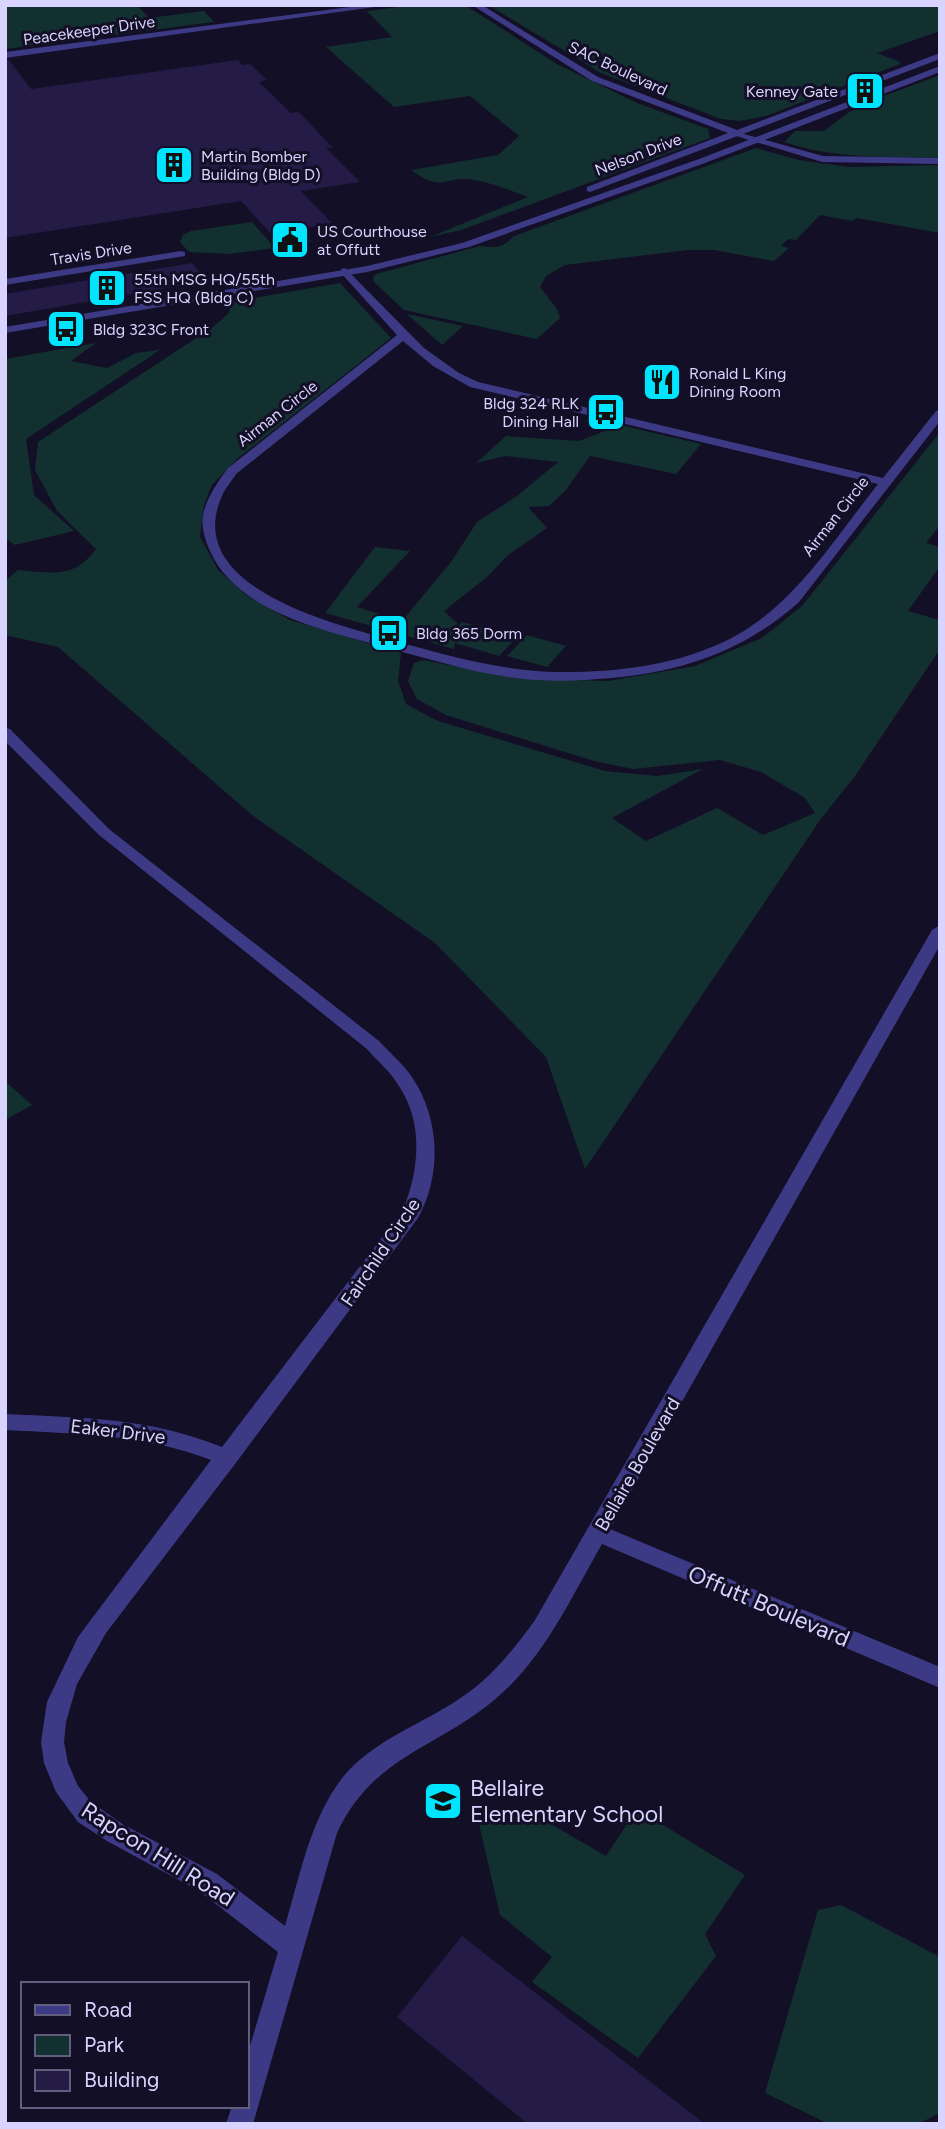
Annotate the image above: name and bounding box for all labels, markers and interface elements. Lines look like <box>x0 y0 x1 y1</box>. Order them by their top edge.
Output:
street label: Peacekeeper Drive <box>22 12 156 49</box>
street label: SAC Boulevard <box>565 37 670 100</box>
building icon: Kenney Gate <box>844 70 886 112</box>
place label: Kenney Gate <box>746 82 838 101</box>
street label: Nelson Drive <box>592 129 684 180</box>
building icon: Martin Bomber Building (Bldg D) <box>153 144 195 186</box>
place label: Martin Bomber Building (Bldg D) <box>201 147 321 184</box>
public building icon: US Courthouse at Offutt <box>269 219 311 261</box>
place label: US Courthouse at Offutt <box>317 222 427 259</box>
street label: Travis Drive <box>49 238 133 269</box>
building icon: 55th MSG HQ/55th FSS HQ (Bldg C) <box>86 267 128 309</box>
place label: 55th MSG HQ/55th FSS HQ (Bldg C) <box>134 270 275 307</box>
bus stop icon: Bldg 323C Front <box>45 308 87 350</box>
place label: Bldg 323C Front <box>93 320 209 339</box>
restaurant icon: Ronald L King Dining Room <box>641 361 683 403</box>
place label: Ronald L King Dining Room <box>689 364 786 401</box>
street label: Airman Circle <box>234 376 321 450</box>
bus stop icon: Bldg 324 RLK Dining Hall <box>585 391 627 433</box>
place label: Bldg 324 RLK Dining Hall <box>483 394 579 431</box>
street label: Airman Circle <box>798 472 873 560</box>
bus stop icon: Bldg 365 Dorm <box>368 612 410 654</box>
place label: Bldg 365 Dorm <box>416 624 522 643</box>
street label: Fairchild Circle <box>336 1194 425 1311</box>
street label: Bellaire Boulevard <box>590 1393 685 1535</box>
street label: Eaker Drive <box>69 1414 167 1449</box>
street label: Offutt Boulevard <box>684 1559 854 1653</box>
place label: Bellaire Elementary School <box>470 1774 663 1828</box>
school or university icon: Bellaire Elementary School <box>422 1780 464 1822</box>
street label: Rapcon Hill Road <box>76 1796 240 1912</box>
legend <box>21 1982 248 2108</box>
text: Road <box>84 1997 132 2022</box>
text: Park <box>84 2032 125 2057</box>
text: Building <box>84 2067 159 2092</box>

